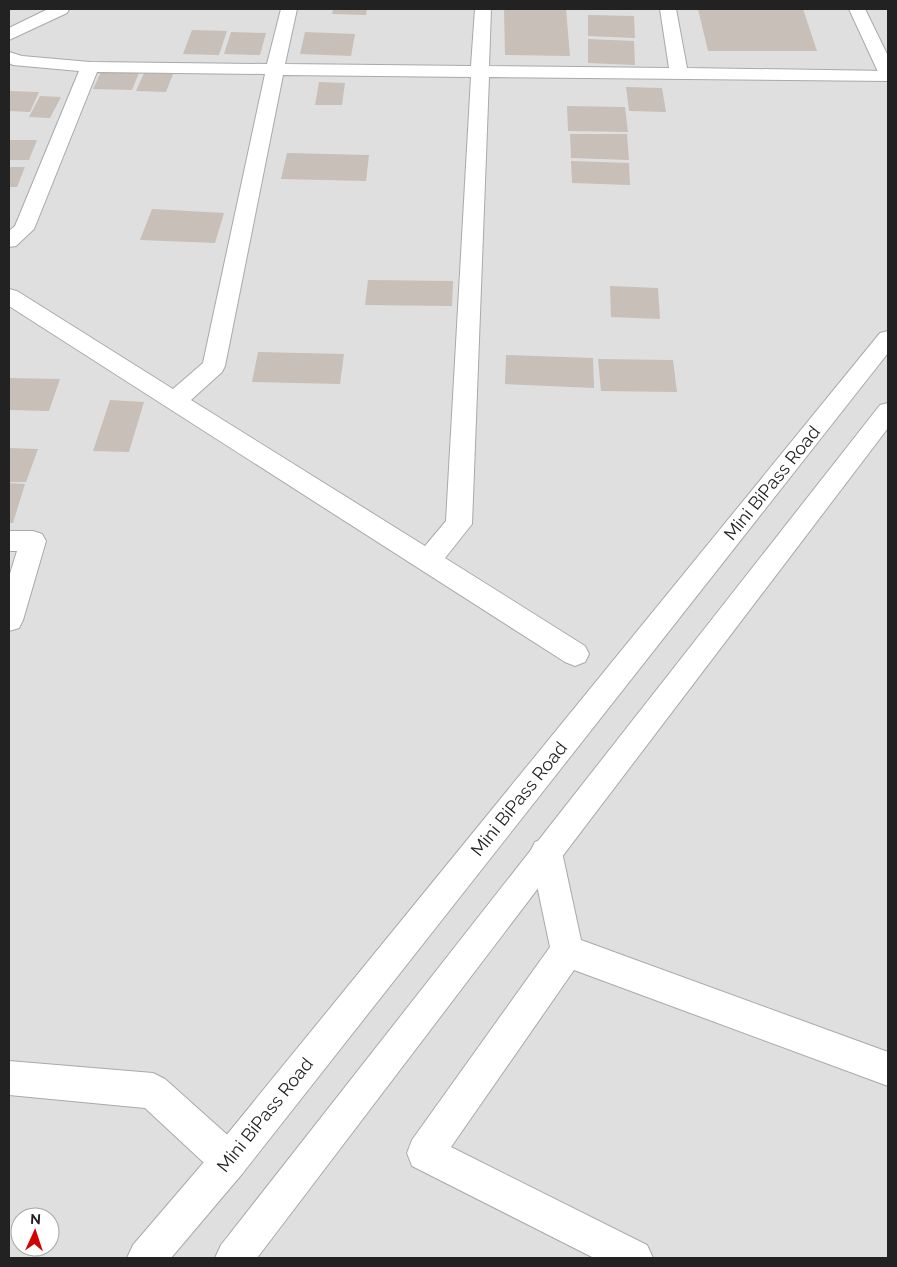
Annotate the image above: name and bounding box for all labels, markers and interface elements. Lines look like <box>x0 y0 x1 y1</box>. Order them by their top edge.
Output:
street label: Mini BiPass Road <box>719 421 824 544</box>
street label: Mini BiPass Road <box>466 737 571 860</box>
street label: Mini BiPass Road <box>212 1053 317 1176</box>
north arrow <box>10 1207 60 1257</box>
text: N <box>30 1211 41 1227</box>

